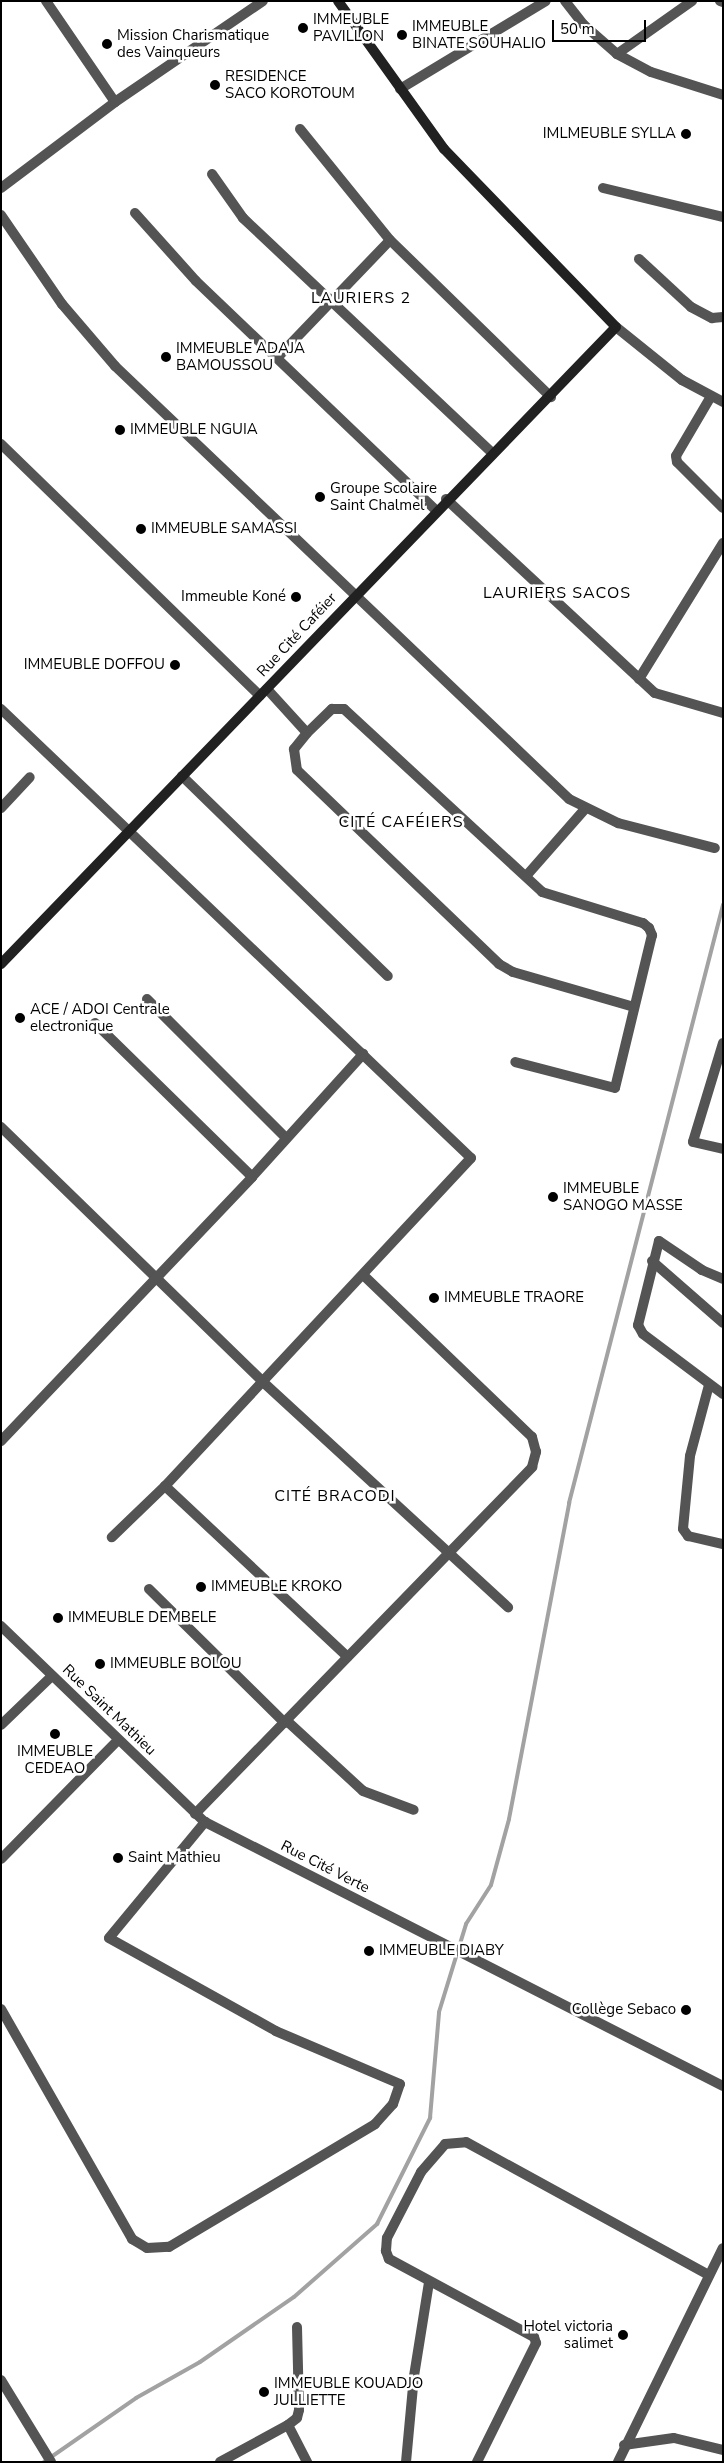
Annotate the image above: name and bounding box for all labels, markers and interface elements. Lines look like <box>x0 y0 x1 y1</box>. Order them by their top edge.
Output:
place label: IMMEUBLE PAVILLON <box>313 10 389 45</box>
scale bar <box>554 10 648 42</box>
place label: IMMEUBLE BINATE SOUHALIO <box>412 17 546 52</box>
text: 50 m <box>560 19 595 39</box>
marker: IMMEUBLE PAVILLON <box>297 22 309 34</box>
place label: Mission Charismatique des Vainqueurs <box>117 26 269 61</box>
marker: IMMEUBLE BINATE SOUHALIO <box>396 29 408 41</box>
marker: Mission Charismatique des Vainqueurs <box>101 38 113 50</box>
place label: RESIDENCE SACO KOROTOUM <box>225 67 355 102</box>
marker: RESIDENCE SACO KOROTOUM <box>209 79 221 91</box>
place label: IMLMEUBLE SYLLA <box>543 125 676 143</box>
marker: IMLMEUBLE SYLLA <box>680 128 692 140</box>
district label: LAURIERS 2 <box>310 288 412 308</box>
place label: IMMEUBLE ADAJA BAMOUSSOU <box>176 339 305 374</box>
marker: IMMEUBLE ADAJA BAMOUSSOU <box>160 351 172 363</box>
place label: IMMEUBLE NGUIA <box>130 421 258 439</box>
marker: IMMEUBLE NGUIA <box>114 424 126 436</box>
place label: Groupe Scolaire Saint Chalmel <box>330 479 437 514</box>
marker: Groupe Scolaire Saint Chalmel <box>314 491 326 503</box>
place label: IMMEUBLE SAMASSI <box>151 520 297 538</box>
marker: IMMEUBLE SAMASSI <box>135 523 147 535</box>
district label: LAURIERS SACOS <box>481 583 633 603</box>
place label: Immeuble Koné <box>181 588 286 606</box>
street label: Rue Cité Caféier <box>254 589 340 681</box>
marker: Immeuble Koné <box>290 591 302 603</box>
place label: IMMEUBLE DOFFOU <box>24 656 165 674</box>
marker: IMMEUBLE DOFFOU <box>169 659 181 671</box>
district label: CITÉ CAFÉIERS <box>337 812 465 832</box>
place label: ACE / ADOI Centrale electronique <box>30 1000 170 1035</box>
marker: ACE / ADOI Centrale electronique <box>14 1012 26 1024</box>
place label: IMMEUBLE SANOGO MASSE <box>563 1179 683 1214</box>
marker: IMMEUBLE SANOGO MASSE <box>547 1191 559 1203</box>
place label: IMMEUBLE TRAORE <box>444 1289 584 1307</box>
marker: IMMEUBLE TRAORE <box>428 1292 440 1304</box>
district label: CITÉ BRACODI <box>273 1486 397 1506</box>
place label: IMMEUBLE KROKO <box>211 1578 342 1596</box>
marker: IMMEUBLE KROKO <box>195 1581 207 1593</box>
place label: IMMEUBLE DEMBELE <box>68 1609 217 1627</box>
marker: IMMEUBLE DEMBELE <box>52 1612 64 1624</box>
place label: IMMEUBLE BOLOU <box>110 1655 242 1673</box>
marker: IMMEUBLE BOLOU <box>94 1658 106 1670</box>
street label: Rue Saint Mathieu <box>59 1661 159 1759</box>
marker: IMMEUBLE CEDEAO <box>49 1728 61 1740</box>
place label: IMMEUBLE CEDEAO <box>17 1742 93 1777</box>
street label: Rue Cité Verte <box>278 1837 372 1897</box>
place label: Saint Mathieu <box>128 1849 221 1867</box>
marker: Saint Mathieu <box>112 1852 124 1864</box>
place label: IMMEUBLE DIABY <box>379 1942 504 1960</box>
marker: IMMEUBLE DIABY <box>363 1945 375 1957</box>
place label: Collège Sebaco <box>572 2001 676 2019</box>
marker: Collège Sebaco <box>680 2004 692 2016</box>
place label: Hotel victoria salimet <box>523 2317 613 2352</box>
marker: Hotel victoria salimet <box>617 2329 629 2341</box>
place label: IMMEUBLE KOUADJO JULLIETTE <box>274 2374 423 2409</box>
marker: IMMEUBLE KOUADJO JULLIETTE <box>258 2386 270 2398</box>

